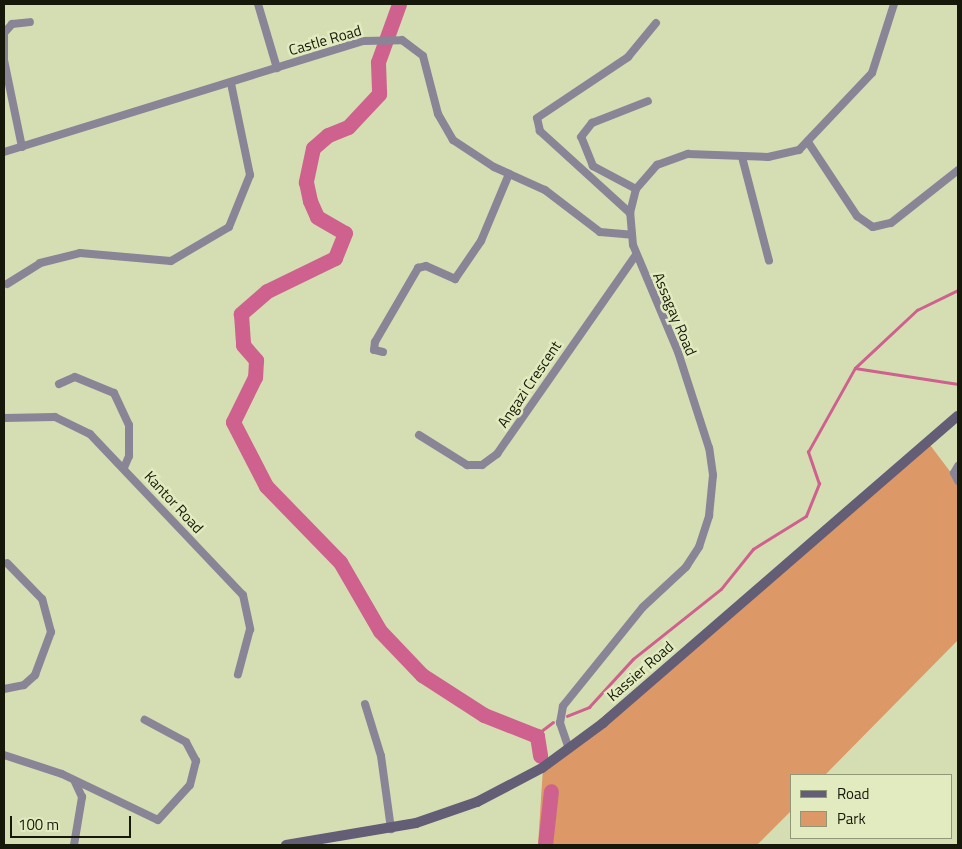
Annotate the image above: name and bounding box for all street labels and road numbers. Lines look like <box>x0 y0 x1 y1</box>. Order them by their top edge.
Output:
street label: Castle Road <box>287 21 363 59</box>
street label: Assagay Road <box>649 270 701 358</box>
street label: Angazi Crescent <box>493 337 565 431</box>
street label: Kantor Road <box>141 467 207 537</box>
street label: Kassier Road <box>603 637 677 705</box>

